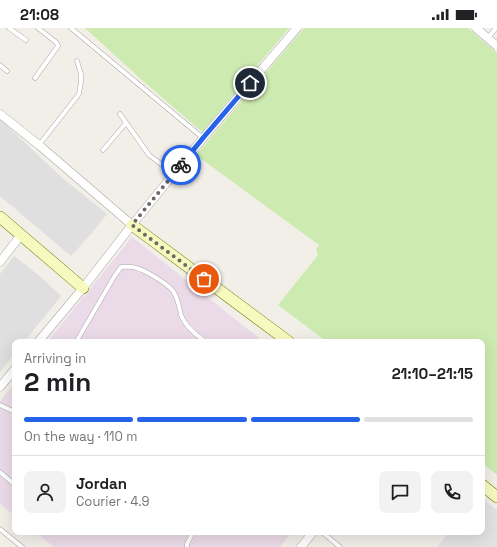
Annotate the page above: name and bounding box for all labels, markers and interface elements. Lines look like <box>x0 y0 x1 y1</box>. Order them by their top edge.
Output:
text: 21:08 <box>20 5 59 24</box>
pin <box>233 66 267 100</box>
icon: home <box>239 72 261 94</box>
courier <box>161 145 201 185</box>
icon: bike <box>170 154 192 176</box>
pin <box>187 262 221 296</box>
icon: bag <box>193 268 215 290</box>
text: Arriving in <box>24 350 86 367</box>
text: 21:10–21:15 <box>392 364 473 383</box>
text: 2 min <box>24 365 91 399</box>
text: On the way · 110 m <box>24 428 137 445</box>
button: person <box>24 471 66 513</box>
button: chat <box>379 471 421 513</box>
button: phone <box>431 471 473 513</box>
text: Jordan <box>76 474 127 493</box>
text: Courier · 4.9 <box>76 493 150 510</box>

